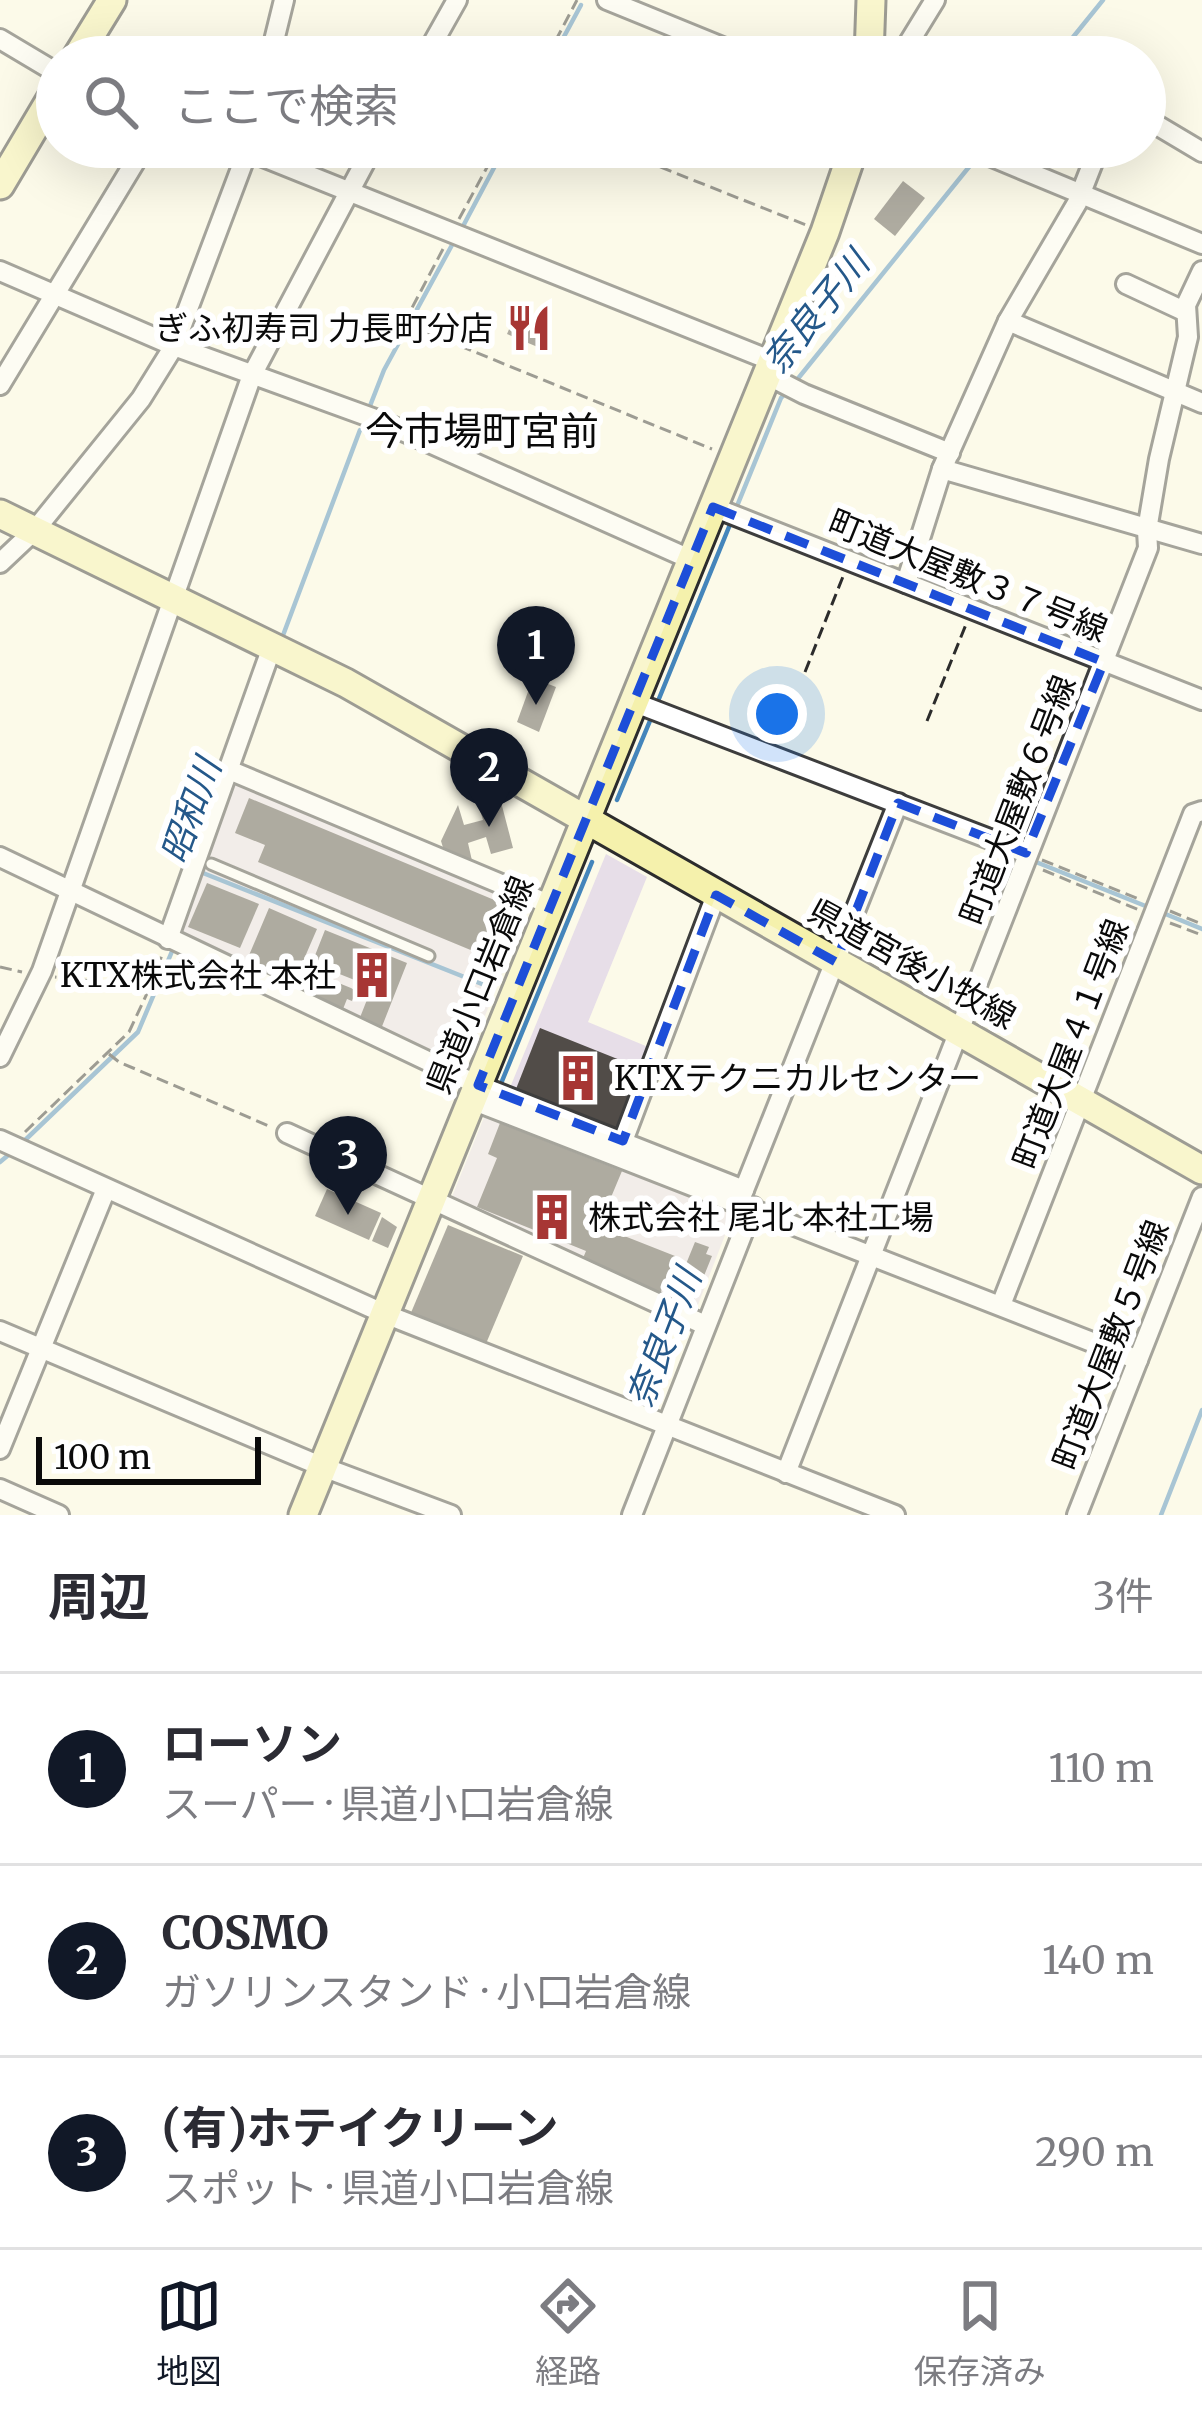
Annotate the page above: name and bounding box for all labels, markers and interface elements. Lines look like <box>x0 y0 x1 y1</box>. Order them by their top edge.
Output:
search box <box>36 36 1166 168</box>
icon: search <box>78 69 144 135</box>
text: ここで検索 <box>174 78 399 134</box>
water label: 奈良子川 <box>753 239 881 382</box>
restaurant icon: ぎふ初寿司 力長町分店 <box>504 303 554 353</box>
place label: ぎふ初寿司 力長町分店 <box>155 308 493 349</box>
district label: 今市場町宮前 <box>365 407 599 456</box>
street label: 町道大屋敷３７号線 <box>823 501 1113 651</box>
pin: 1 <box>497 606 575 705</box>
street label: 町道大屋敷６号線 <box>952 669 1084 931</box>
your location <box>747 684 807 744</box>
pin: 2 <box>450 728 528 827</box>
water label: 昭和川 <box>151 749 232 869</box>
street label: 県道小口岩倉線 <box>418 870 542 1100</box>
street label: 県道宮後小牧線 <box>801 890 1023 1038</box>
street label: 町道大屋４１号線 <box>1005 913 1137 1175</box>
building icon: KTX株式会社 本社 <box>347 950 397 1000</box>
place label: KTX株式会社 本社 <box>60 955 336 996</box>
building icon: KTXテクニカルセンター <box>553 1053 603 1103</box>
place label: KTXテクニカルセンター <box>614 1058 981 1099</box>
pin: 3 <box>309 1116 387 1215</box>
building icon: 株式会社 尾北 本社工場 <box>527 1192 577 1242</box>
place label: 株式会社 尾北 本社工場 <box>588 1197 934 1238</box>
street label: 町道大屋敷５号線 <box>1045 1214 1177 1476</box>
water label: 奈良子川 <box>617 1259 712 1413</box>
scale bar <box>36 1431 261 1484</box>
text: 100 m <box>54 1437 151 1478</box>
text: 周辺 <box>48 1565 150 1629</box>
text: 3件 <box>1093 1572 1154 1621</box>
text: ローソン <box>162 1716 342 1772</box>
text: 1 <box>78 1744 96 1793</box>
text: 110 m <box>1049 1744 1154 1793</box>
text: スーパー · 県道小口岩倉線 <box>162 1780 614 1829</box>
text: COSMO <box>162 1905 329 1961</box>
text: 2 <box>76 1936 98 1985</box>
text: 140 m <box>1042 1936 1154 1985</box>
text: ガソリンスタンド · 小口岩倉線 <box>162 1968 691 2017</box>
text: (有)ホテイクリーン <box>162 2100 559 2156</box>
text: 3 <box>76 2128 98 2177</box>
text: 290 m <box>1035 2128 1154 2177</box>
text: スポット · 県道小口岩倉線 <box>162 2164 614 2213</box>
tab: 地図 <box>156 2273 222 2393</box>
tab: 経路 <box>535 2273 601 2393</box>
tab: 保存済み <box>914 2273 1046 2393</box>

